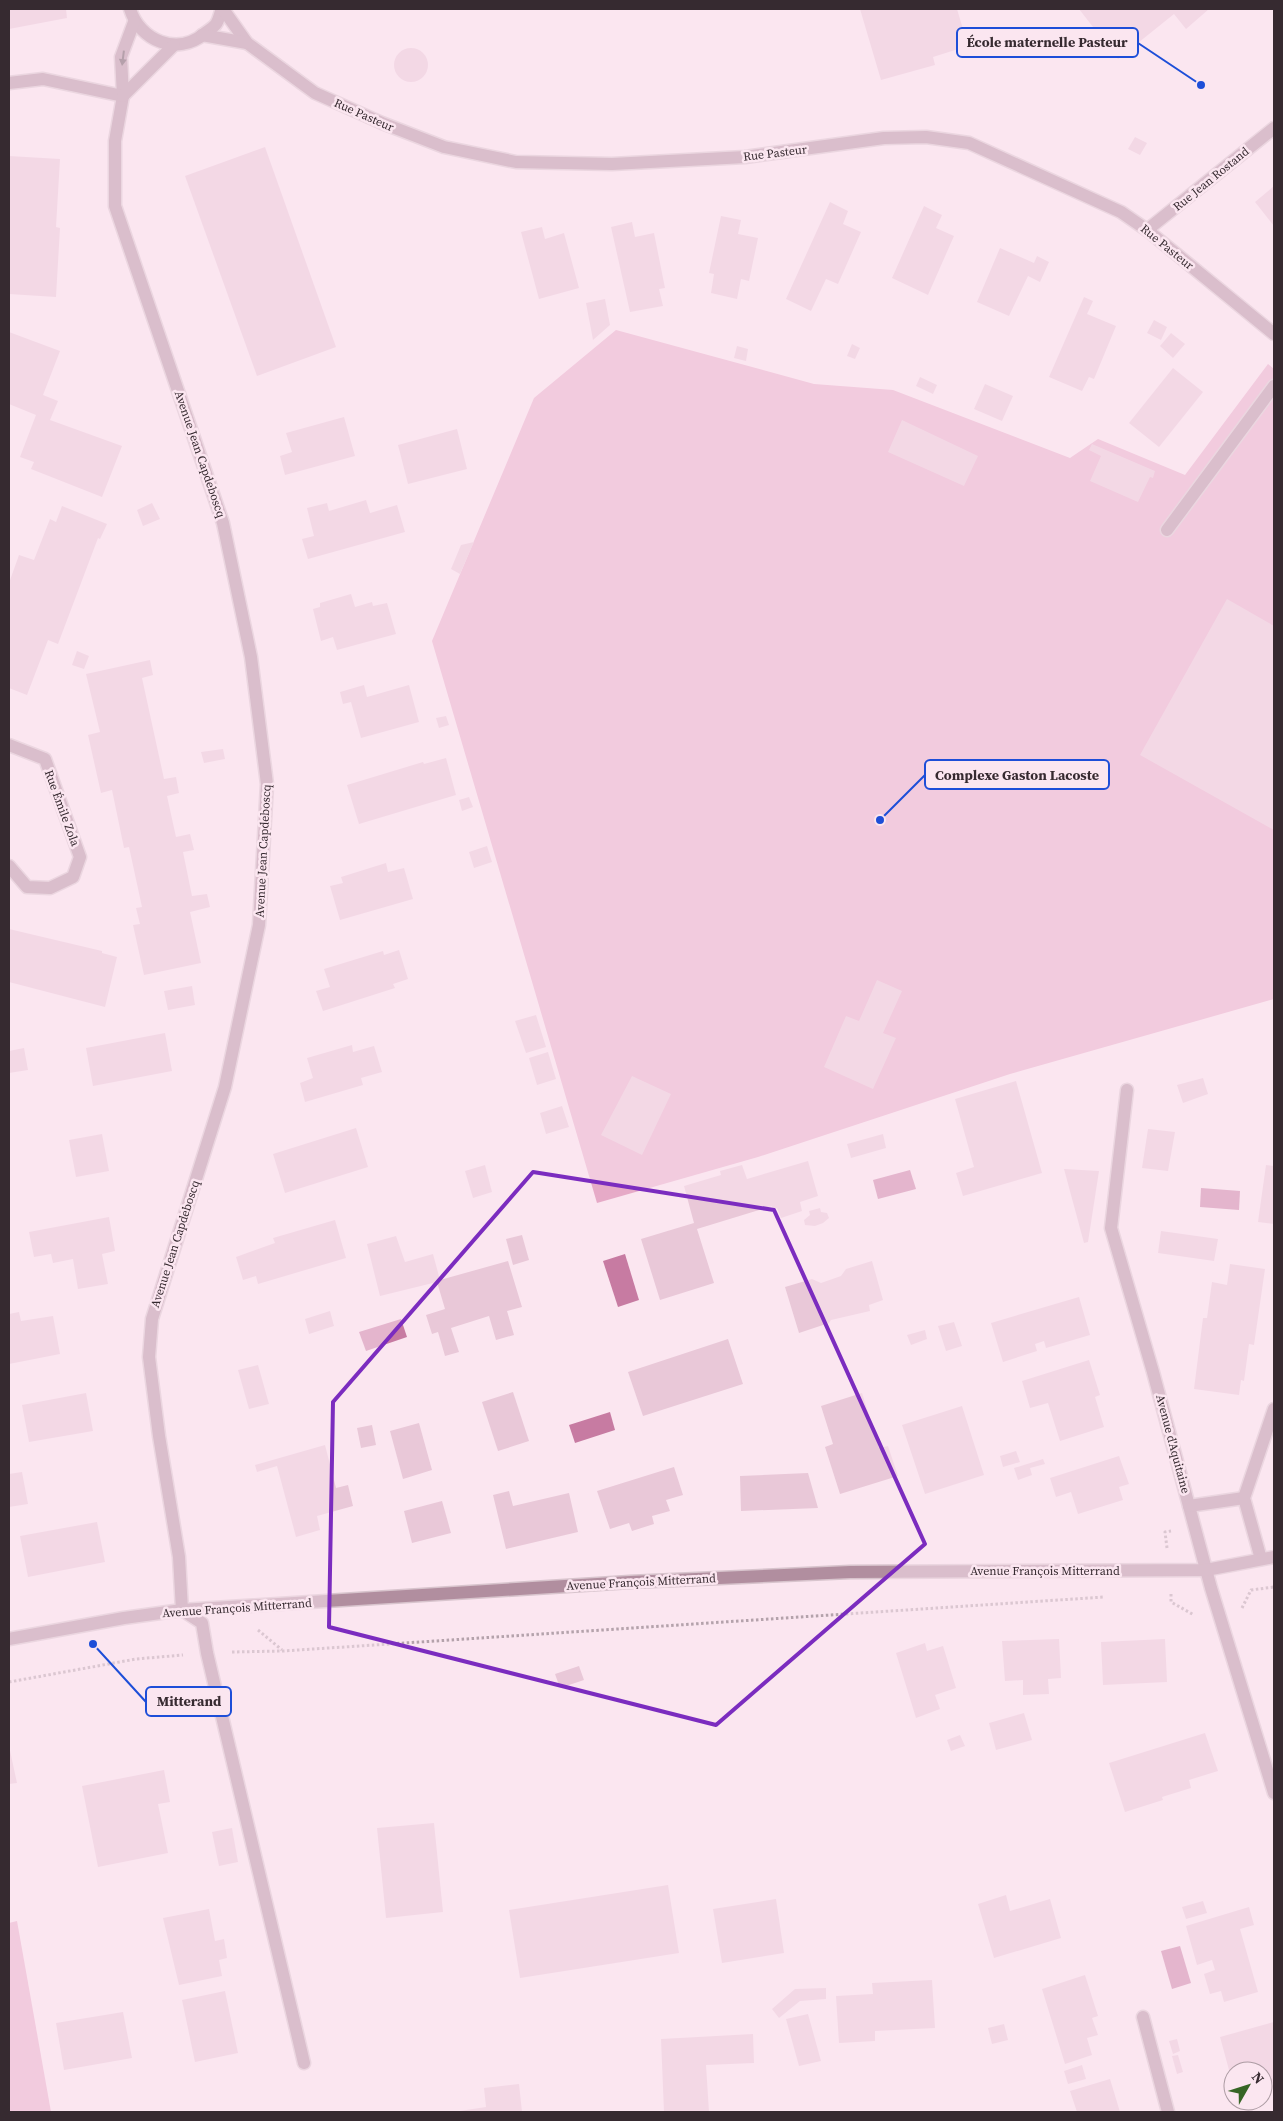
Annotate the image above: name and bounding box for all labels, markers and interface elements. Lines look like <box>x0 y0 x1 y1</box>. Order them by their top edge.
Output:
callout: École maternelle Pasteur <box>957 28 1138 57</box>
text: École maternelle Pasteur <box>966 32 1128 52</box>
one-way arrow <box>118 51 126 67</box>
street label: Rue Pasteur <box>332 95 396 135</box>
street label: Rue Pasteur <box>742 141 808 165</box>
street label: Rue Jean Rostand <box>1170 143 1252 215</box>
street label: Rue Pasteur <box>1137 221 1197 273</box>
street label: Avenue Jean Capdeboscq <box>171 388 229 520</box>
callout: Complexe Gaston Lacoste <box>925 760 1109 789</box>
text: Complexe Gaston Lacoste <box>935 765 1099 785</box>
street label: Rue Émile Zola <box>41 768 84 849</box>
street label: Avenue Jean Capdeboscq <box>252 784 274 918</box>
street label: Avenue Jean Capdeboscq <box>147 1178 203 1310</box>
street label: Avenue d'Aquitaine <box>1152 1393 1194 1495</box>
street label: Avenue François Mitterrand <box>970 1563 1120 1579</box>
street label: Avenue François Mitterrand <box>566 1570 716 1594</box>
street label: Avenue François Mitterrand <box>162 1595 312 1621</box>
callout: Mitterand <box>146 1687 231 1716</box>
text: Mitterand <box>157 1691 222 1711</box>
north arrow <box>1223 2061 1273 2111</box>
text: N <box>1247 2068 1269 2088</box>

